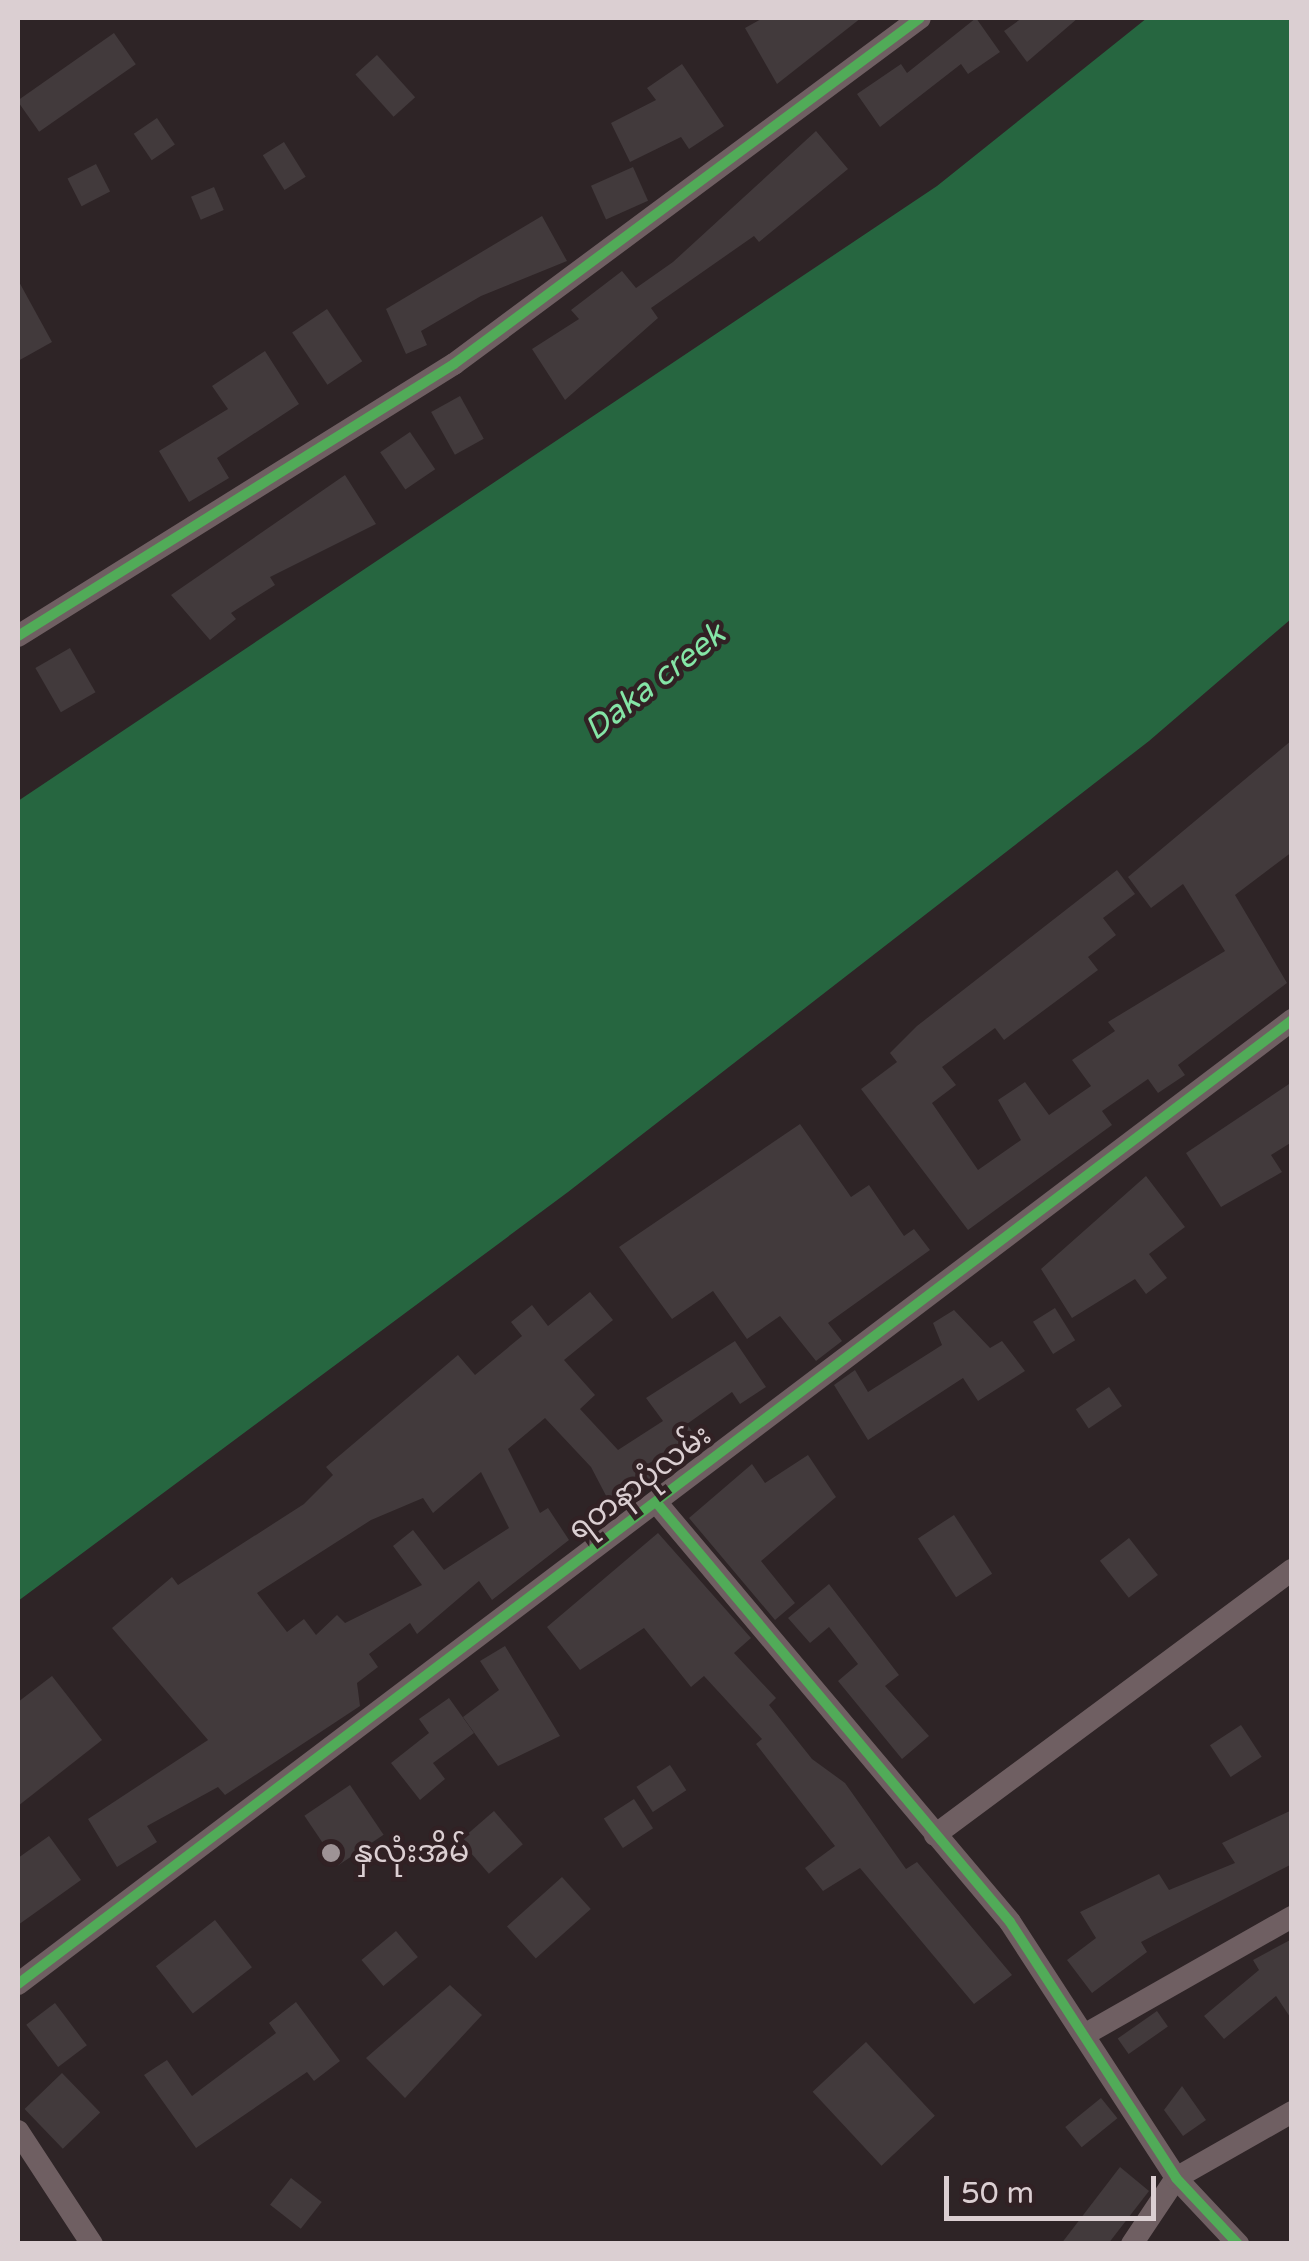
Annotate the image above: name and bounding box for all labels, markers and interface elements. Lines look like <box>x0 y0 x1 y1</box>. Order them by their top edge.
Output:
water label: Daka creek <box>577 615 733 749</box>
street label: ရတနာပုံလမ်း <box>561 1418 719 1548</box>
place label: နှလုံးအိမ် <box>354 1835 469 1871</box>
marker: နှလုံးအိမ် <box>318 1840 344 1866</box>
scale bar <box>949 2156 1162 2218</box>
text: 50 m <box>961 2175 1034 2212</box>

